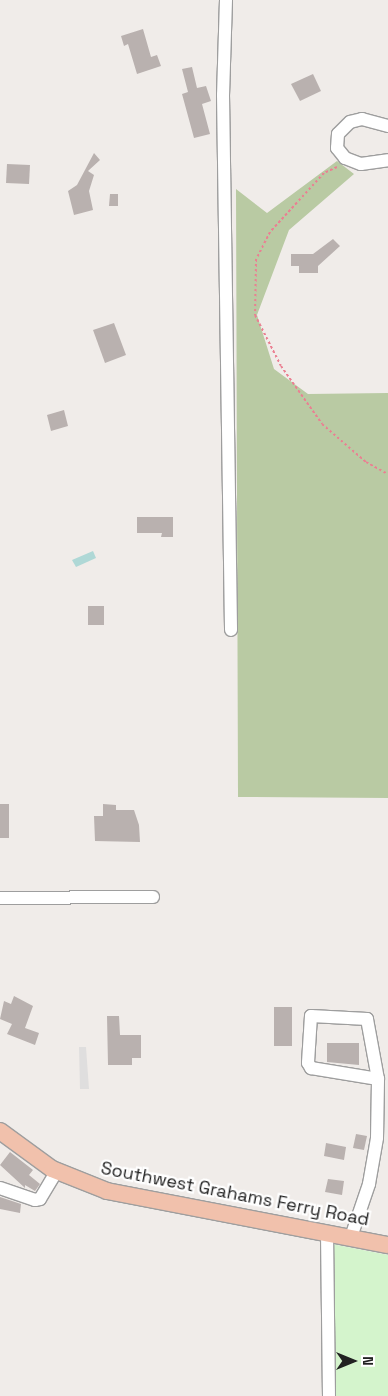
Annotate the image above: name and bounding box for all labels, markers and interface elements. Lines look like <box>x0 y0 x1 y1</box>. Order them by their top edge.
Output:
street label: Southwest Grahams Ferry Road <box>99 1157 371 1231</box>
north arrow <box>328 1336 378 1386</box>
text: N <box>359 1356 377 1366</box>

